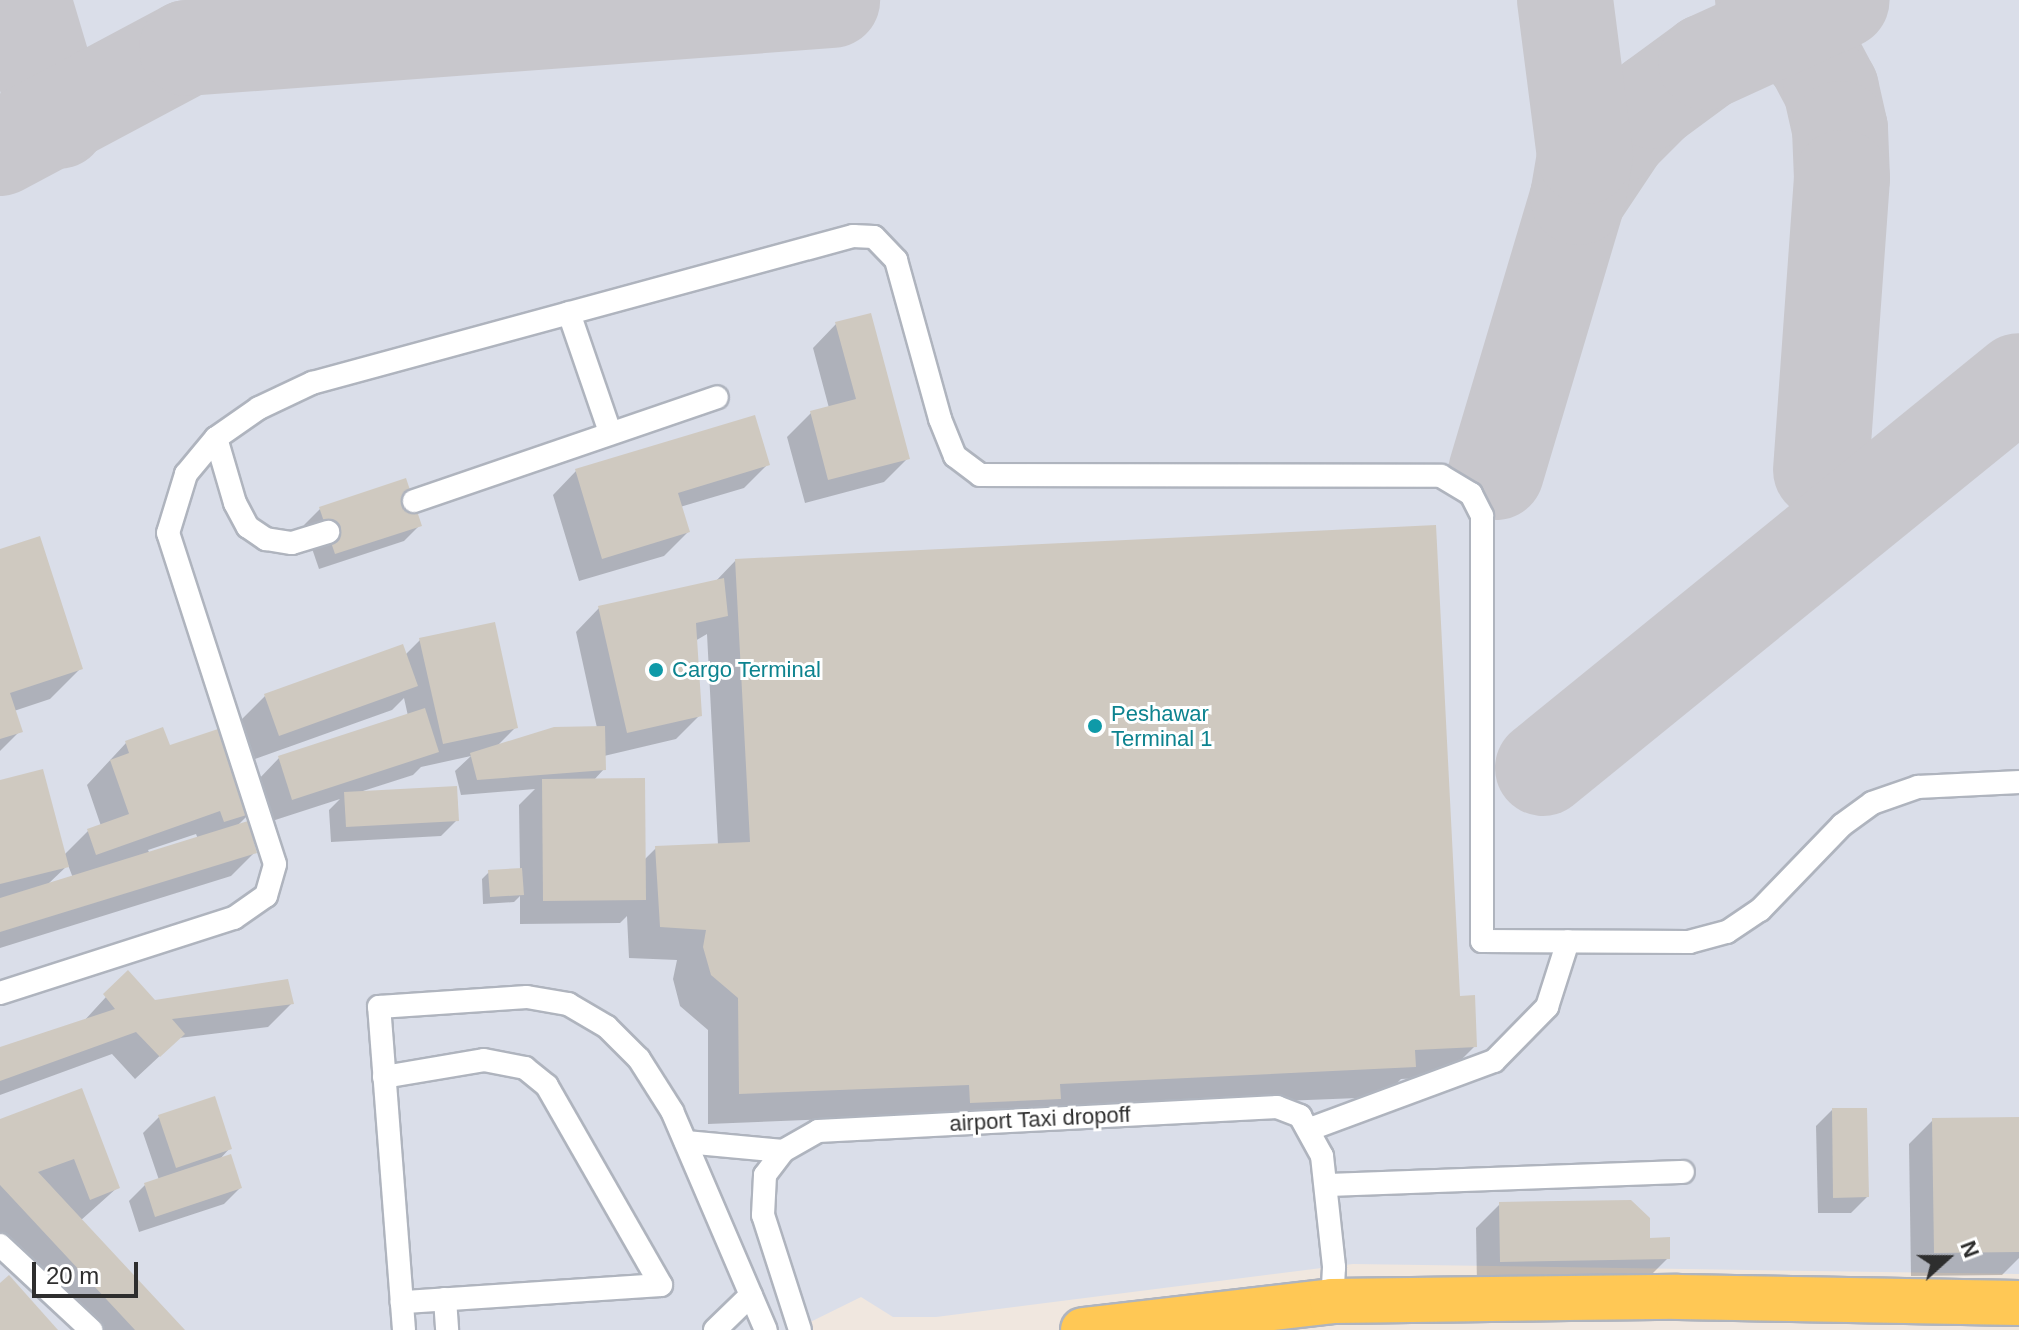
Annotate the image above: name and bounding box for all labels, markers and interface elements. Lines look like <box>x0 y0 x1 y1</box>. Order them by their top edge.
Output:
place label: Cargo Terminal <box>672 657 821 683</box>
marker: Cargo Terminal <box>647 661 665 679</box>
place label: Peshawar Terminal 1 <box>1111 700 1212 752</box>
marker: Peshawar Terminal 1 <box>1086 717 1104 735</box>
street label: airport Taxi dropoff <box>949 1101 1131 1137</box>
north arrow <box>1907 1218 1987 1298</box>
text: N <box>1955 1237 1984 1261</box>
scale bar <box>36 1246 142 1296</box>
text: 20 m <box>46 1262 99 1289</box>

